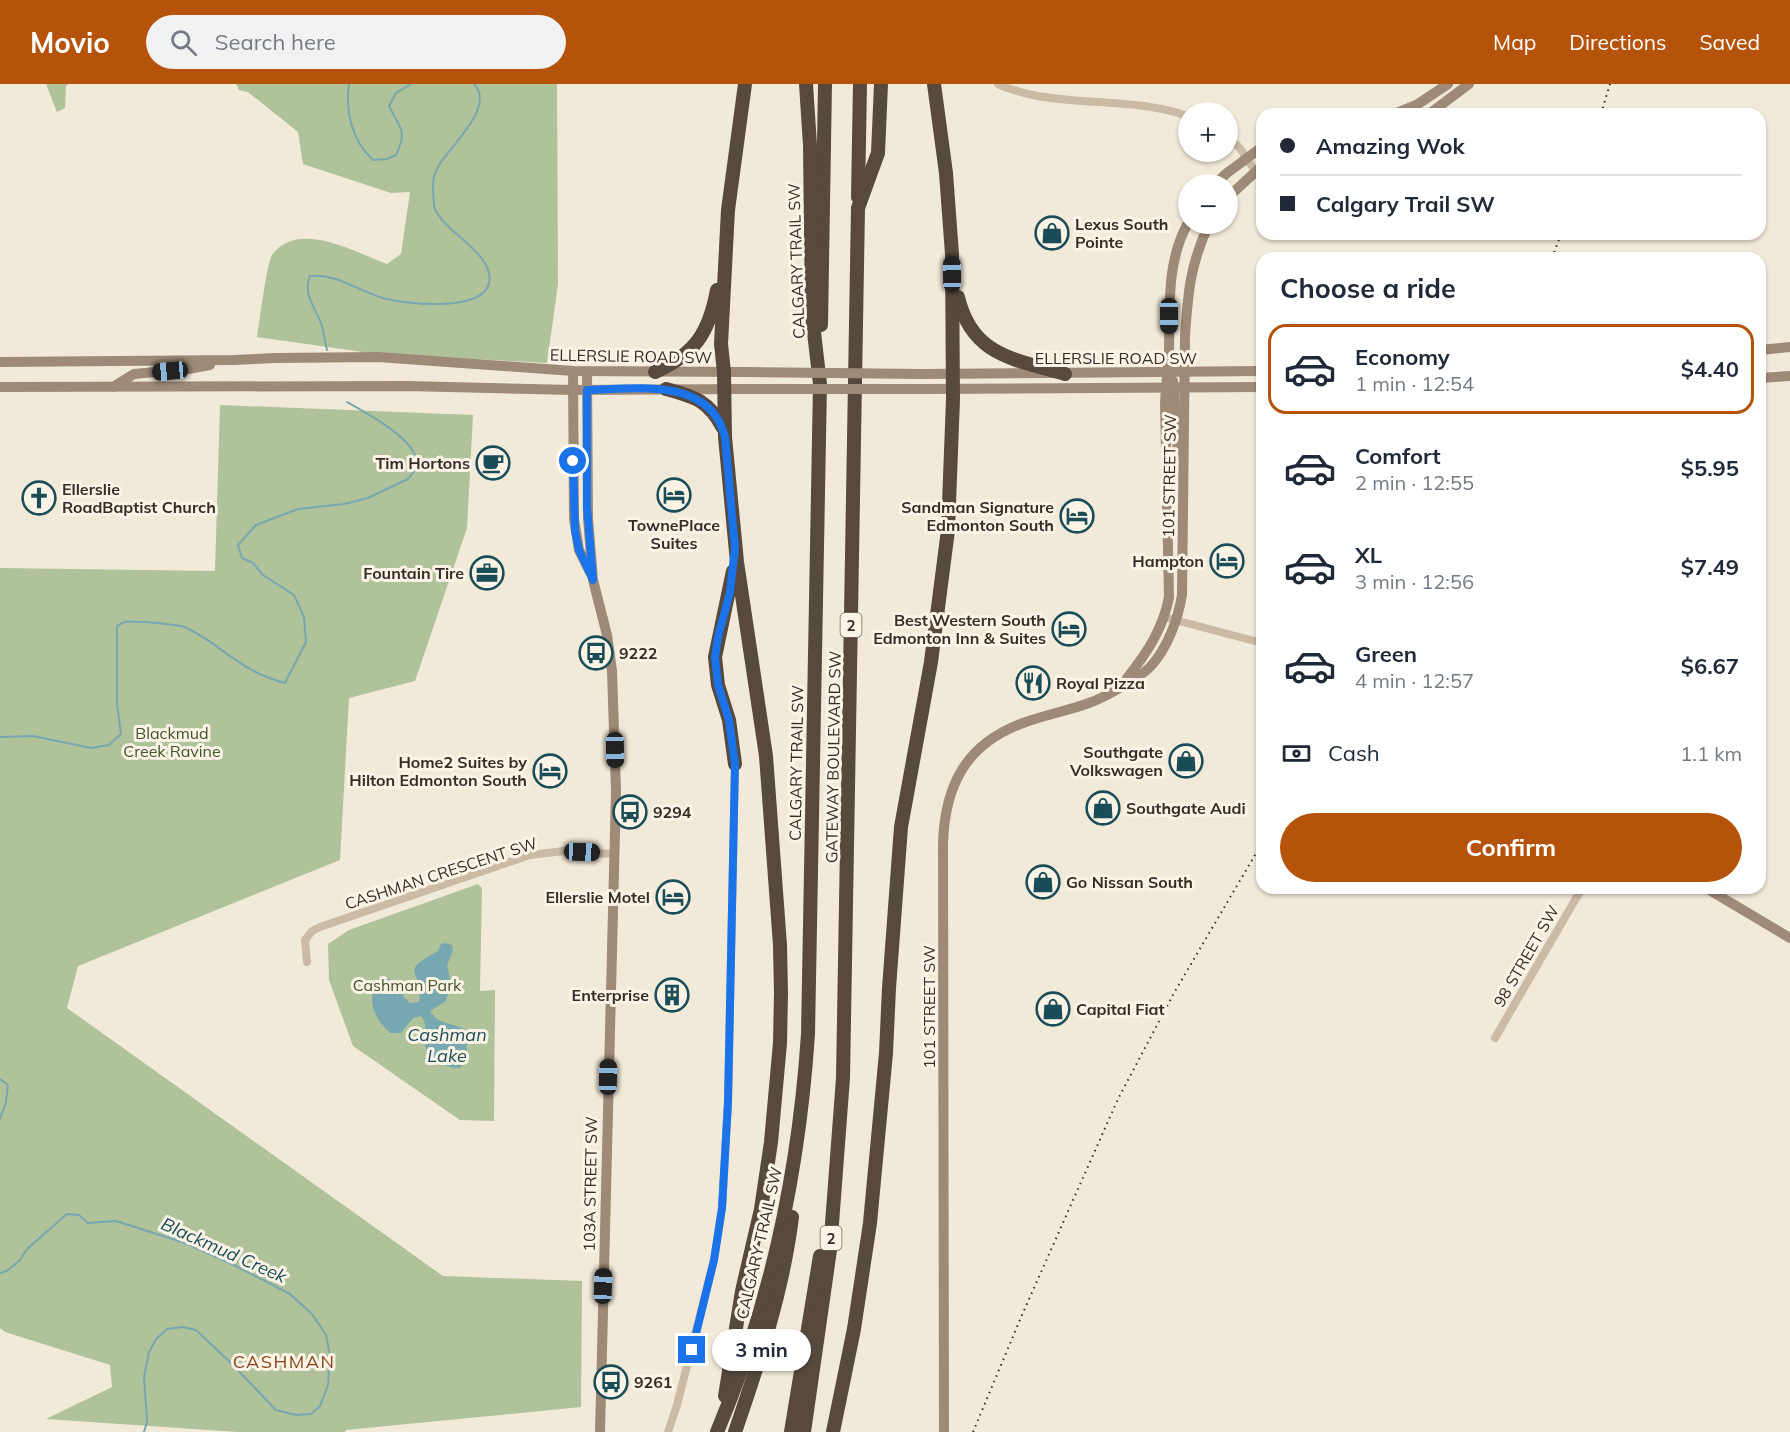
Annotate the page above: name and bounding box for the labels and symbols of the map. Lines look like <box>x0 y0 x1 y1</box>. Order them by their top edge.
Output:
street label: CALGARY TRAIL SW <box>783 183 809 339</box>
place label: Lexus South Pointe <box>1075 214 1168 252</box>
shop icon: Lexus South Pointe <box>1034 215 1070 251</box>
car <box>943 256 961 292</box>
car <box>1160 298 1178 334</box>
street label: ELLERSLIE ROAD SW <box>550 345 713 367</box>
street label: ELLERSLIE ROAD SW <box>1035 348 1197 368</box>
car <box>151 360 189 382</box>
street label: 101 STREET SW <box>1158 414 1180 538</box>
cafe icon: Tim Hortons <box>475 445 511 481</box>
route start <box>559 447 586 474</box>
place label: Tim Hortons <box>375 453 470 473</box>
hotel icon: TownePlace Suites <box>656 477 692 513</box>
place label: Ellerslie RoadBaptist Church <box>62 479 216 517</box>
church icon: Ellerslie RoadBaptist Church <box>21 480 57 516</box>
place label: Sandman Signature Edmonton South <box>901 497 1054 535</box>
hotel icon: Sandman Signature Edmonton South <box>1059 498 1095 534</box>
place label: TownePlace Suites <box>628 515 720 553</box>
hotel icon: Hampton <box>1209 543 1245 579</box>
place label: Hampton <box>1132 551 1204 571</box>
office icon: Fountain Tire <box>469 555 505 591</box>
place label: Fountain Tire <box>363 563 464 583</box>
place label: Best Western South Edmonton Inn & Suites <box>873 610 1046 648</box>
hotel icon: Best Western South Edmonton Inn & Suites <box>1051 611 1087 647</box>
road number: 2 <box>840 613 862 637</box>
bus stop icon: 9222 <box>578 635 614 671</box>
place label: 9222 <box>619 643 657 663</box>
street label: GATEWAY BOULEVARD SW <box>821 650 845 863</box>
restaurant icon: Royal Pizza <box>1015 665 1051 701</box>
place label: Royal Pizza <box>1056 673 1145 693</box>
street label: CALGARY TRAIL SW <box>785 685 807 841</box>
park label: Blackmud Creek Ravine <box>123 723 221 761</box>
car <box>606 732 624 768</box>
place label: Southgate Volkswagen <box>1069 742 1163 780</box>
shop icon: Southgate Volkswagen <box>1168 743 1204 779</box>
place label: Home2 Suites by Hilton Edmonton South <box>349 752 527 790</box>
hotel icon: Home2 Suites by Hilton Edmonton South <box>532 753 568 789</box>
shop icon: Southgate Audi <box>1085 790 1121 826</box>
bus stop icon: 9294 <box>612 794 648 830</box>
place label: Southgate Audi <box>1126 798 1246 818</box>
place label: 9294 <box>653 802 692 822</box>
street label: CASHMAN CRESCENT SW <box>342 832 540 914</box>
car <box>564 842 600 862</box>
shop icon: Go Nissan South <box>1025 864 1061 900</box>
place label: Go Nissan South <box>1066 872 1193 892</box>
hotel icon: Ellerslie Motel <box>655 879 691 915</box>
place label: Ellerslie Motel <box>545 887 650 907</box>
street label: 98 STREET SW <box>1489 902 1563 1010</box>
street label: 101 STREET SW <box>919 945 939 1069</box>
park label: Cashman Park <box>353 975 462 995</box>
building icon: Enterprise <box>654 977 690 1013</box>
place label: Enterprise <box>572 985 649 1005</box>
shop icon: Capital Fiat <box>1035 991 1071 1027</box>
place label: Capital Fiat <box>1076 999 1165 1019</box>
water label: Cashman Lake <box>407 1023 487 1067</box>
car <box>599 1059 617 1095</box>
street label: 103A STREET SW <box>579 1116 601 1252</box>
street label: CALGARY TRAIL SW <box>732 1165 786 1321</box>
water label: Blackmud Creek <box>158 1212 291 1288</box>
road number: 2 <box>820 1226 842 1250</box>
car <box>593 1268 613 1304</box>
callout: 3 min <box>713 1329 812 1371</box>
route end <box>678 1336 705 1363</box>
district label: CASHMAN <box>233 1350 335 1373</box>
bus stop icon: 9261 <box>593 1364 629 1400</box>
place label: 9261 <box>634 1372 672 1392</box>

